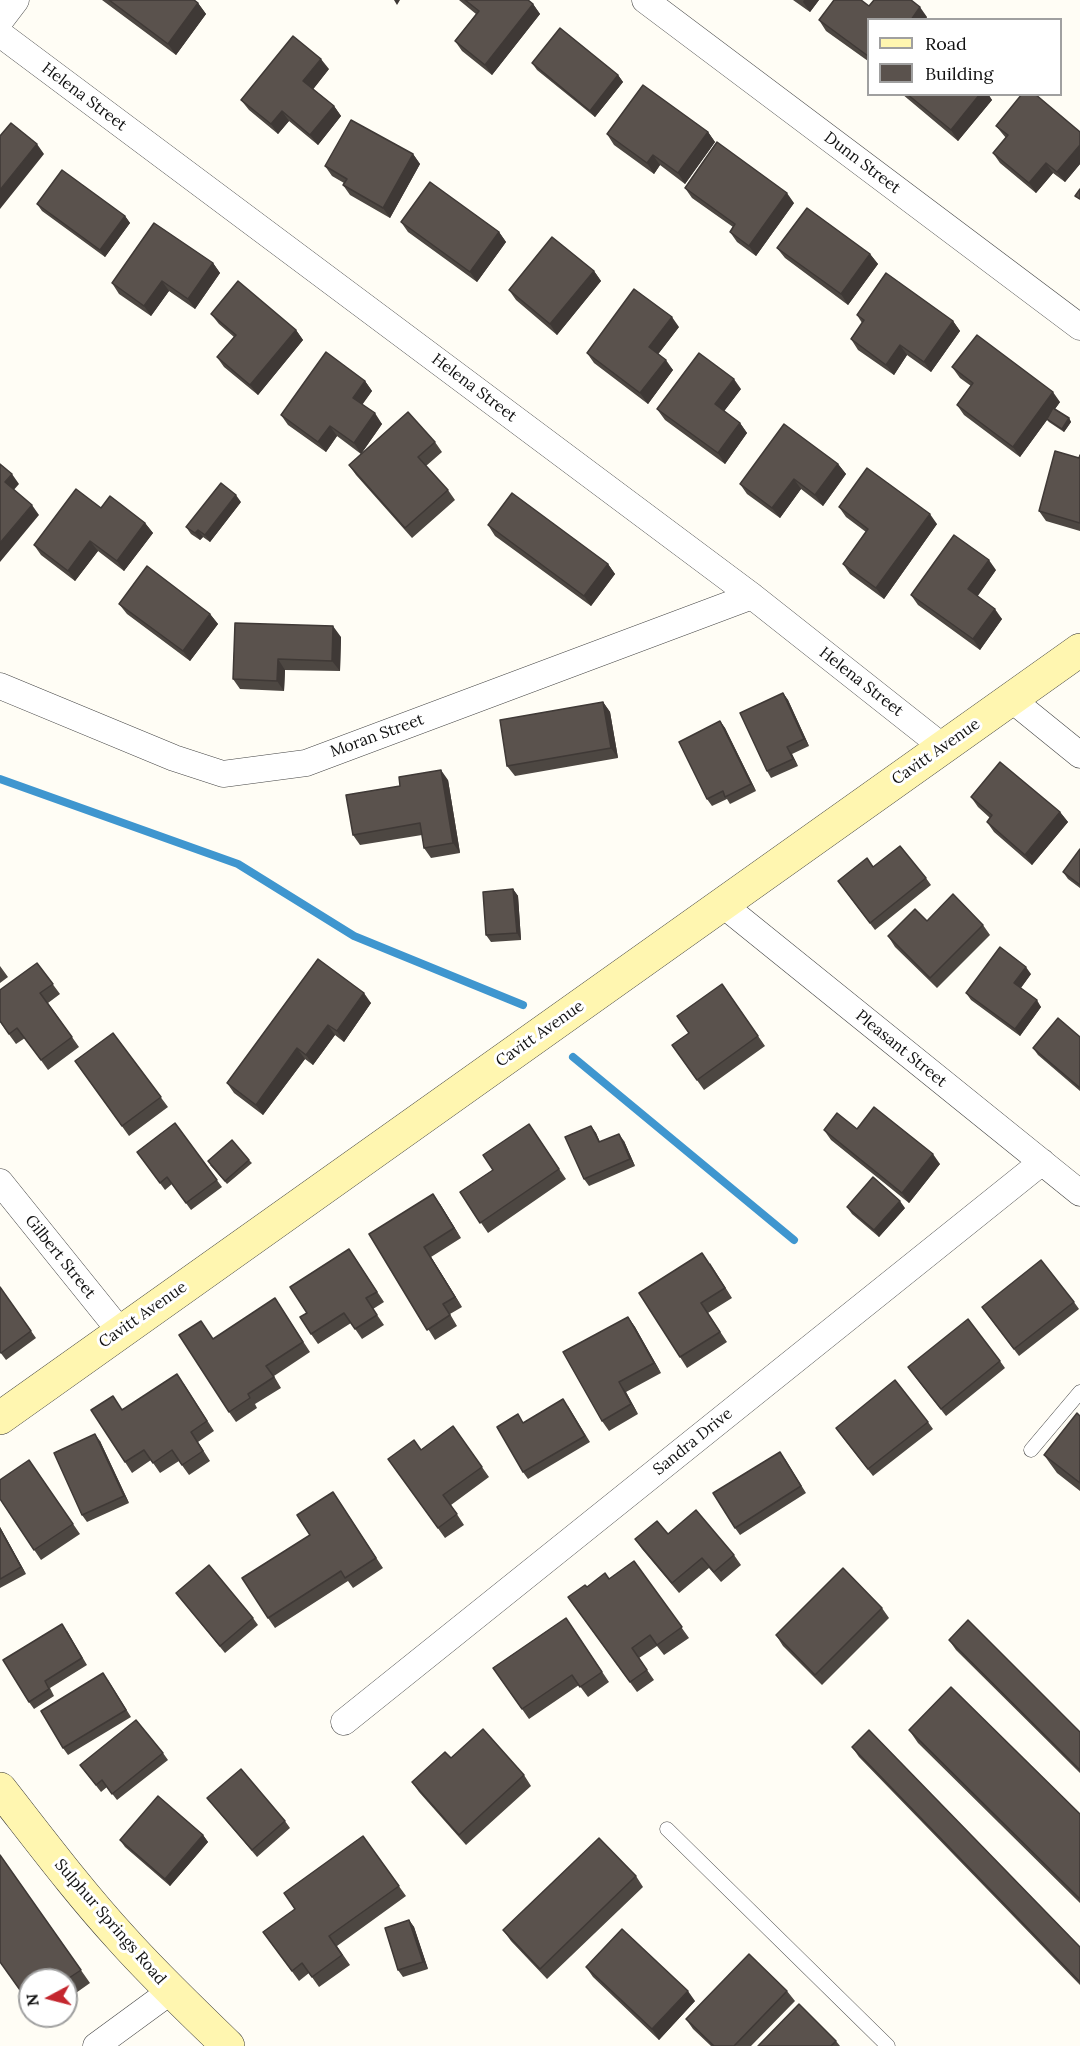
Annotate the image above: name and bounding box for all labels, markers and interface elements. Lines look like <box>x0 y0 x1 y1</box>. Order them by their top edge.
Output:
legend <box>867 18 1062 96</box>
text: Road <box>925 32 967 55</box>
street label: Helena Street <box>38 59 130 135</box>
text: Building <box>925 62 993 85</box>
street label: Dunn Street <box>820 128 904 198</box>
street label: Helena Street <box>428 350 520 426</box>
street label: Helena Street <box>815 643 907 721</box>
street label: Moran Street <box>328 710 426 762</box>
street label: Cavitt Avenue <box>888 715 984 789</box>
street label: Cavitt Avenue <box>492 997 588 1071</box>
street label: Pleasant Street <box>852 1006 950 1092</box>
street label: Gilbert Street <box>21 1211 99 1303</box>
street label: Cavitt Avenue <box>95 1278 191 1352</box>
street label: Sandra Drive <box>650 1404 736 1480</box>
street label: Sulphur Springs Road <box>50 1855 170 1989</box>
north arrow <box>18 1968 78 2028</box>
text: N <box>21 1993 43 2007</box>

